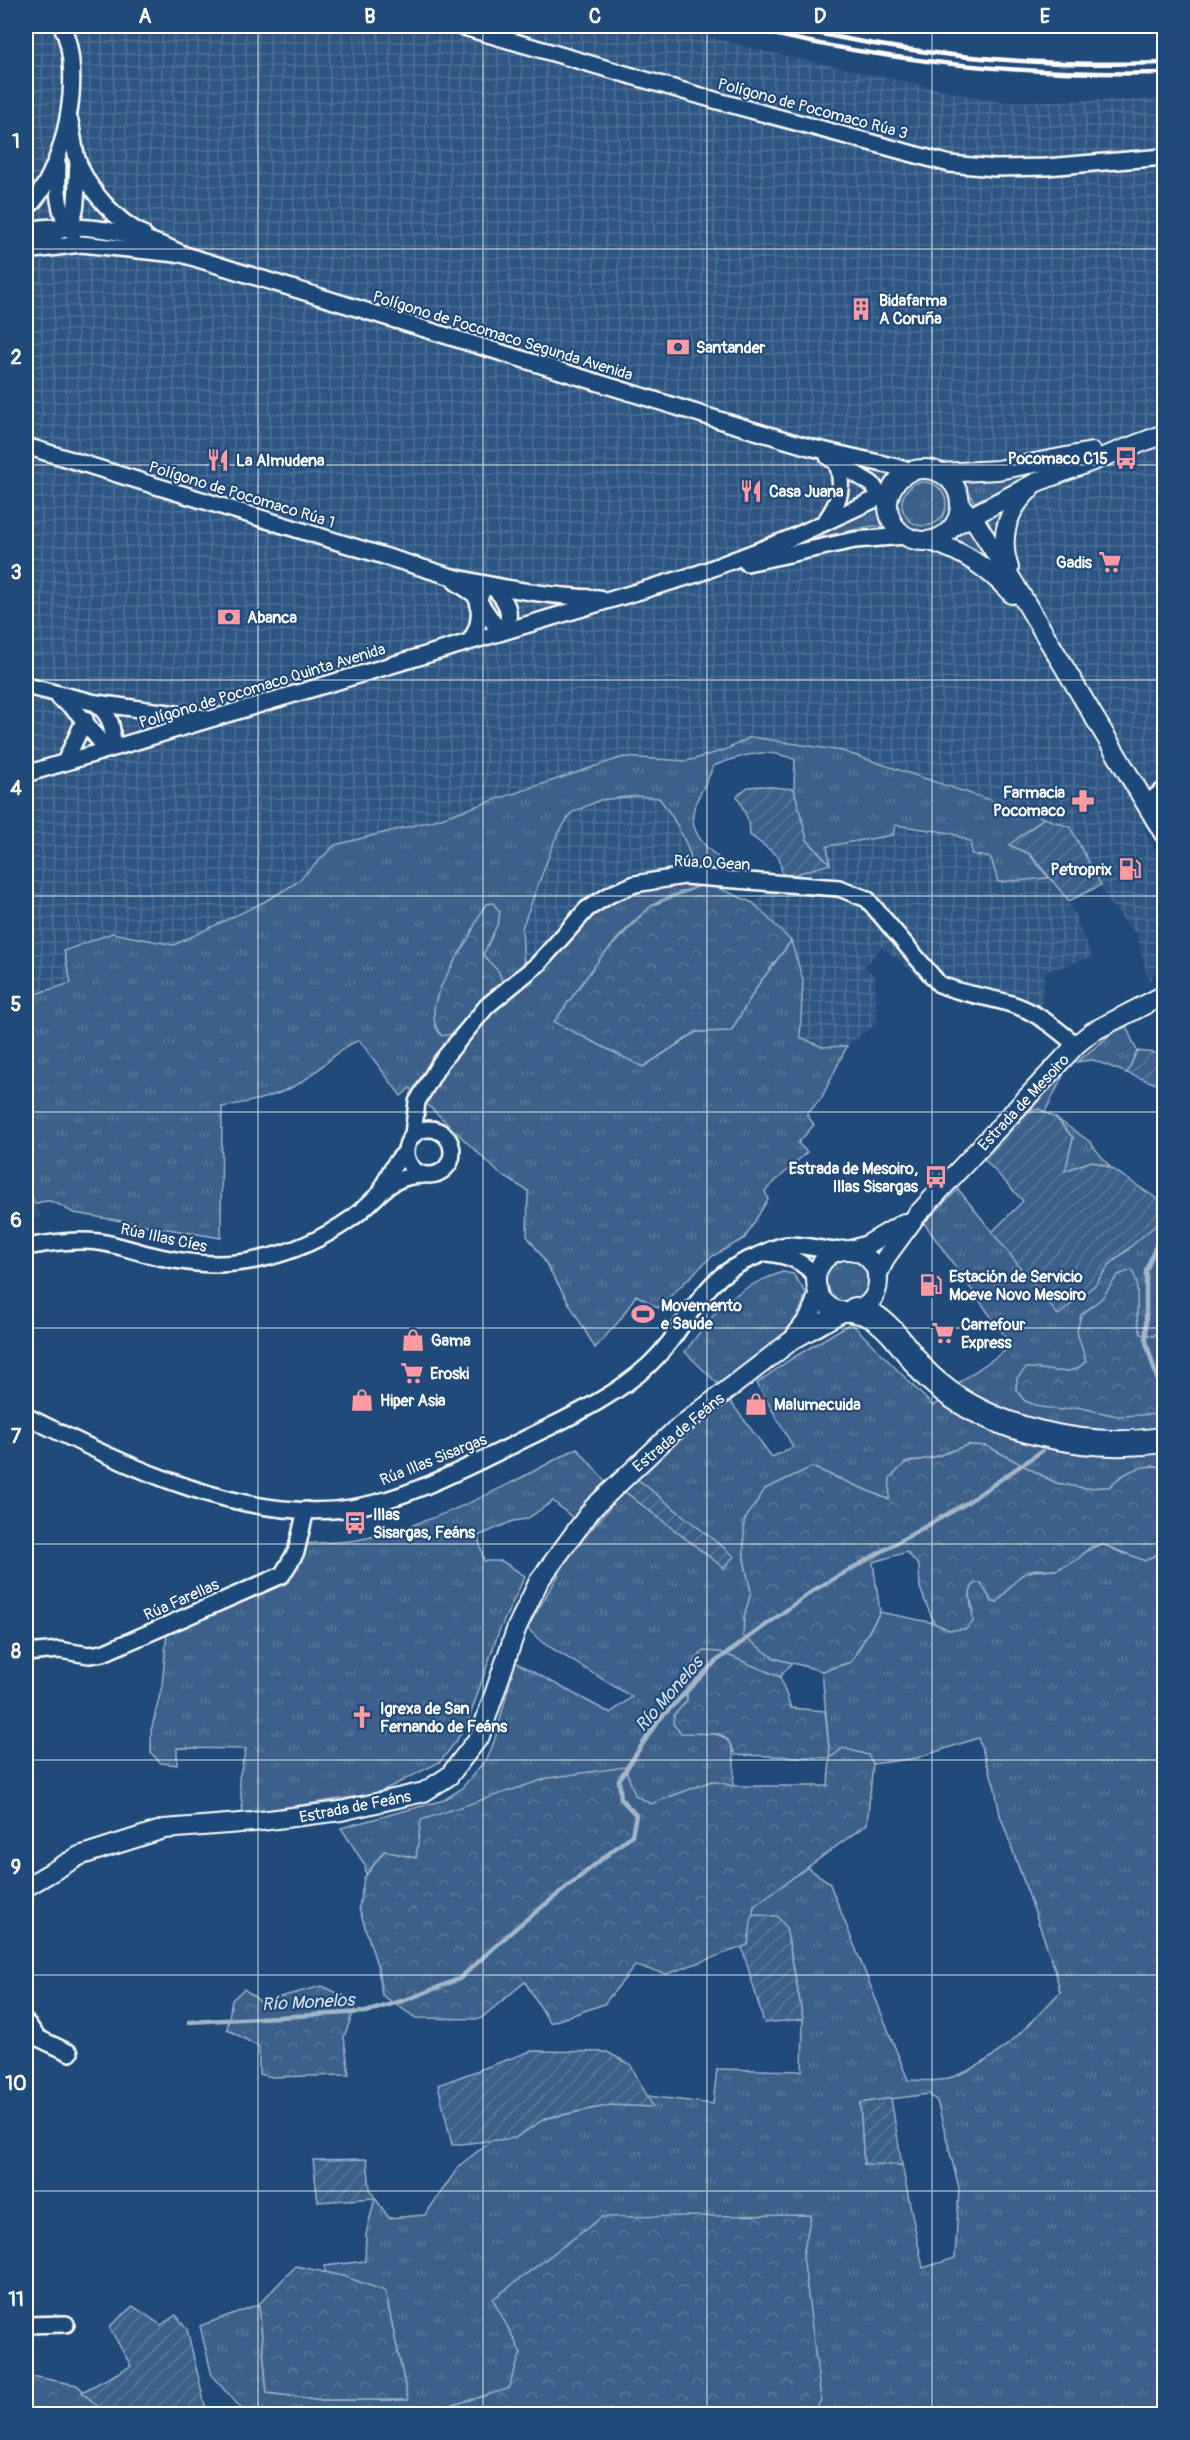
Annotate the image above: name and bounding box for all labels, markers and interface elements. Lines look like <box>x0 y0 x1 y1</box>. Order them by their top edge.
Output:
text: A <box>139 4 152 29</box>
text: B <box>364 4 376 29</box>
text: C <box>589 4 601 29</box>
text: D <box>814 4 827 29</box>
text: E <box>1040 4 1051 29</box>
street label: Polígono de Pocomaco Rúa 3 <box>716 74 910 144</box>
text: 1 <box>12 129 20 154</box>
street label: Polígono de Pocomaco Segunda Avenida <box>370 287 635 385</box>
place label: Bidafarma A Coruña <box>879 291 947 329</box>
building icon: Bidafarma A Coruña <box>848 296 874 322</box>
bank icon: Santander <box>665 334 691 360</box>
place label: Santander <box>696 338 766 358</box>
text: 2 <box>10 345 22 370</box>
bus stop icon: Pocomaco C15 <box>1113 445 1139 471</box>
restaurant icon: La Almudena <box>205 447 231 473</box>
place label: Pocomaco C15 <box>1008 449 1108 469</box>
place label: La Almudena <box>236 451 325 471</box>
street label: Polígono de Pocomaco Rúa 1 <box>146 457 337 533</box>
restaurant icon: Casa Juana <box>738 478 764 504</box>
place label: Casa Juana <box>769 482 844 502</box>
supermarket icon: Gadis <box>1097 549 1123 575</box>
place label: Gadis <box>1056 553 1093 573</box>
text: 3 <box>10 560 22 585</box>
bank icon: Abanca <box>216 604 242 630</box>
place label: Abanca <box>247 608 297 628</box>
street label: Polígono de Pocomaco Quinta Avenida <box>137 639 388 733</box>
text: 4 <box>10 776 22 801</box>
place label: Farmacia Pocomaco <box>993 783 1066 821</box>
pharmacy icon: Farmacia Pocomaco <box>1070 788 1096 814</box>
street label: Rúa O Gean <box>673 851 751 875</box>
fuel station icon: Petroprix <box>1117 856 1143 882</box>
place label: Petroprix <box>1051 860 1112 880</box>
text: 5 <box>11 992 22 1017</box>
street label: Estrada de Mesoiro <box>974 1050 1074 1155</box>
place label: Estrada de Mesoiro, Illas Sisargas <box>789 1159 919 1197</box>
bus stop icon: Estrada de Mesoiro, Illas Sisargas <box>923 1164 949 1190</box>
text: 6 <box>10 1208 22 1233</box>
street label: Rúa Illas Cíes <box>119 1219 209 1257</box>
place label: Estación de Servicio Moeve Novo Mesoiro <box>949 1267 1087 1305</box>
fuel station icon: Estación de Servicio Moeve Novo Mesoiro <box>918 1272 944 1298</box>
place label: Movemento e Saude <box>660 1296 742 1334</box>
sports icon: Movemento e Saude <box>630 1301 656 1327</box>
place label: Carrefour Express <box>961 1315 1025 1353</box>
supermarket icon: Carrefour Express <box>930 1320 956 1346</box>
shop icon: Gama <box>400 1327 426 1353</box>
place label: Gama <box>431 1331 471 1351</box>
supermarket icon: Eroski <box>399 1360 425 1386</box>
place label: Eroski <box>430 1364 469 1384</box>
shop icon: Hiper Asia <box>349 1387 375 1413</box>
street label: Estrada de Feáns <box>629 1389 729 1477</box>
place label: Hiper Asia <box>380 1391 446 1411</box>
shop icon: Malumecuida <box>743 1391 769 1417</box>
place label: Malumecuida <box>774 1395 861 1415</box>
text: 7 <box>11 1424 22 1449</box>
street label: Rúa Illas Sisargas <box>377 1429 490 1491</box>
place label: Illas Sisargas, Feáns <box>373 1505 476 1543</box>
bus stop icon: Illas Sisargas, Feáns <box>342 1510 368 1536</box>
street label: Rúa Farellas <box>141 1574 222 1625</box>
text: 8 <box>11 1639 21 1664</box>
water label: Río Monelos <box>630 1650 710 1737</box>
place label: Igrexa de San Fernando de Feáns <box>380 1699 508 1737</box>
church icon: Igrexa de San Fernando de Feáns <box>349 1704 375 1730</box>
street label: Estrada de Feáns <box>298 1786 413 1828</box>
text: 9 <box>11 1855 21 1880</box>
water label: Río Monelos <box>261 1988 357 2016</box>
text: 10 <box>5 2071 27 2096</box>
text: 11 <box>8 2287 24 2312</box>

